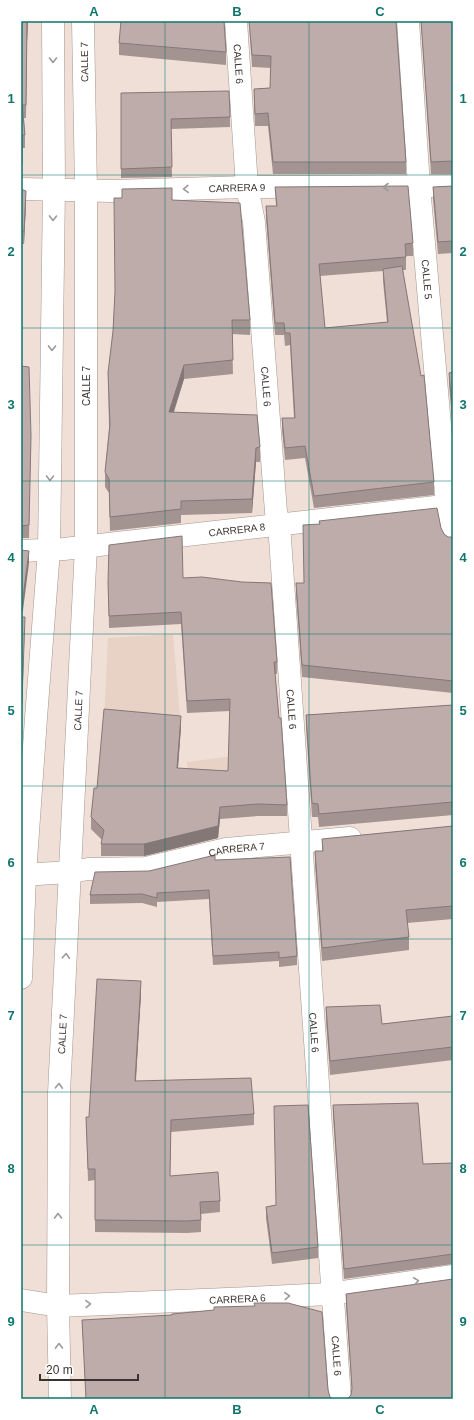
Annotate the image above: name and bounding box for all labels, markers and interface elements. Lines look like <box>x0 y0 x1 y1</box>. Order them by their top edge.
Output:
text: A <box>89 4 99 19</box>
text: B <box>232 4 242 19</box>
text: C <box>375 4 385 19</box>
street label: CALLE 7 <box>79 41 90 82</box>
street label: CALLE 6 <box>232 44 245 85</box>
one-way arrow <box>49 57 57 63</box>
text: 1 <box>7 91 15 106</box>
text: 1 <box>459 91 467 106</box>
street label: CARRERA 9 <box>208 182 266 194</box>
one-way arrow <box>383 183 389 191</box>
one-way arrow <box>183 185 189 193</box>
one-way arrow <box>49 215 57 221</box>
text: 2 <box>7 244 15 259</box>
text: 2 <box>459 244 467 259</box>
street label: CALLE 5 <box>419 259 434 300</box>
one-way arrow <box>47 345 56 351</box>
street label: CALLE 7 <box>81 366 92 406</box>
street label: CALLE 6 <box>259 366 273 407</box>
text: 3 <box>7 397 15 412</box>
text: 3 <box>459 397 467 412</box>
one-way arrow <box>46 475 54 481</box>
street label: CARRERA 8 <box>208 521 266 539</box>
text: 4 <box>7 550 15 565</box>
text: 4 <box>459 550 467 565</box>
street label: CALLE 6 <box>285 689 298 730</box>
street label: CALLE 7 <box>72 690 85 731</box>
text: 5 <box>7 703 15 718</box>
text: 5 <box>459 703 467 718</box>
street label: CARRERA 7 <box>207 841 266 859</box>
text: 6 <box>7 855 15 870</box>
text: 6 <box>459 855 467 870</box>
one-way arrow <box>62 953 70 959</box>
text: 7 <box>7 1008 15 1023</box>
text: 7 <box>459 1008 467 1023</box>
street label: CALLE 6 <box>307 1012 321 1053</box>
street label: CALLE 7 <box>56 1013 69 1054</box>
one-way arrow <box>55 1083 63 1089</box>
text: 8 <box>7 1161 15 1176</box>
text: 8 <box>459 1161 467 1176</box>
one-way arrow <box>54 1213 62 1219</box>
one-way arrow <box>413 1277 420 1286</box>
street label: CARRERA 6 <box>209 1292 266 1306</box>
one-way arrow <box>284 1292 290 1300</box>
one-way arrow <box>85 1300 91 1309</box>
text: 9 <box>7 1314 15 1329</box>
text: 9 <box>459 1314 467 1329</box>
street label: CALLE 6 <box>330 1335 343 1377</box>
one-way arrow <box>55 1343 63 1349</box>
scale bar <box>40 1356 138 1382</box>
text: 20 m <box>46 1363 73 1377</box>
text: A <box>89 1402 99 1417</box>
text: B <box>232 1402 242 1417</box>
text: C <box>375 1402 385 1417</box>

